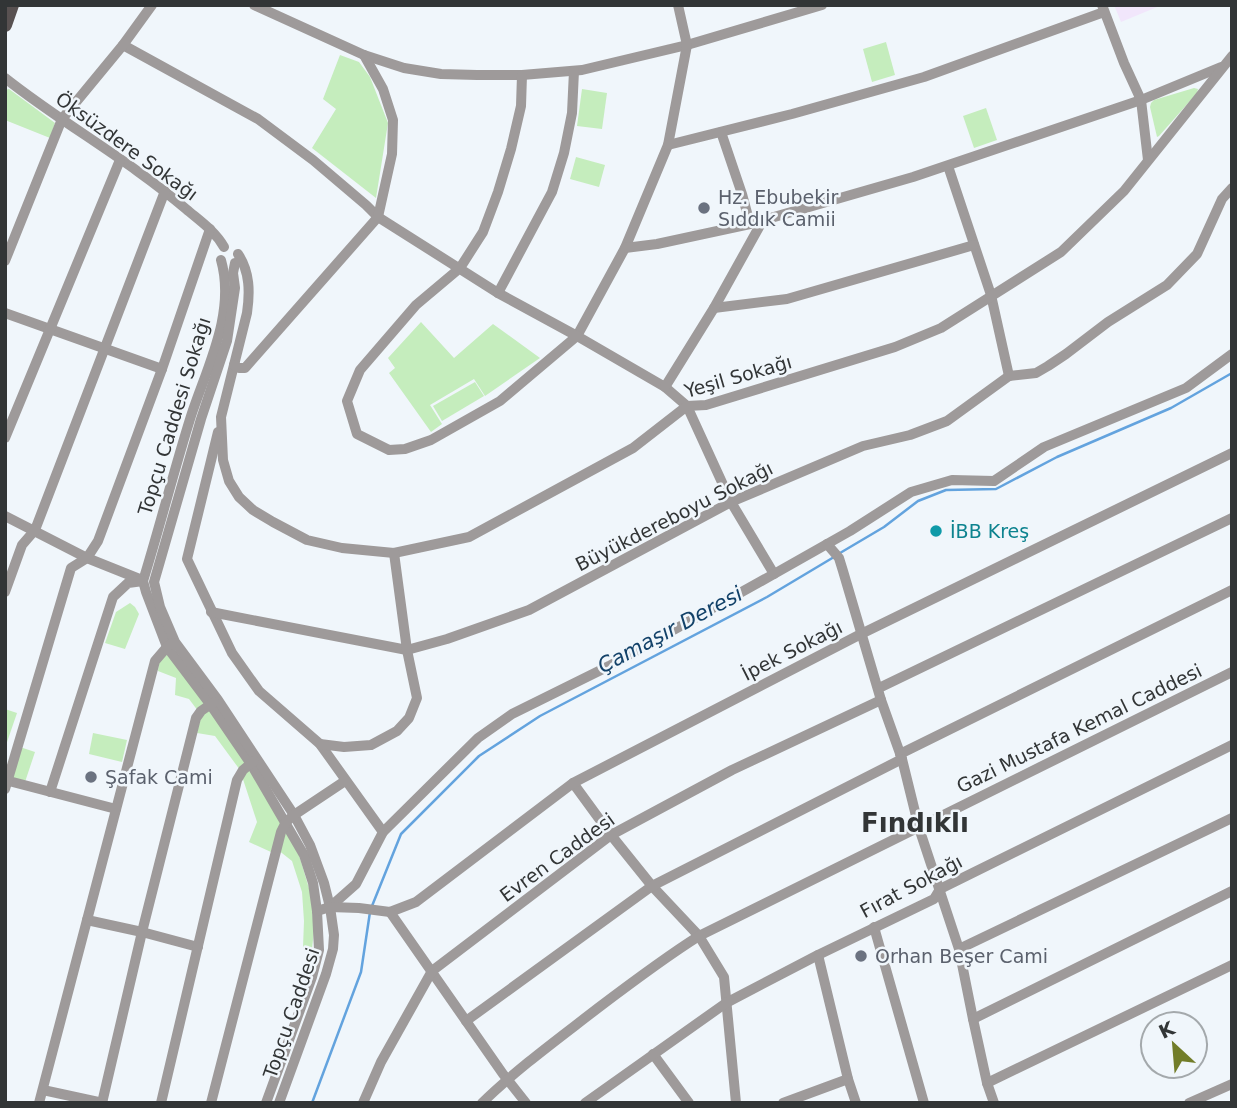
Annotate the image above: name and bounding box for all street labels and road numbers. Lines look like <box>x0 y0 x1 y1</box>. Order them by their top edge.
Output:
street label: Öksüzdere Sokağı <box>52 87 202 205</box>
street label: Topçu Caddesi Sokağı <box>133 314 215 519</box>
street label: Yeşil Sokağı <box>681 350 794 402</box>
street label: Büyükdereboyu Sokağı <box>572 457 776 575</box>
street label: İpek Sokağı <box>738 615 846 685</box>
street label: Gazi Mustafa Kemal Caddesi <box>953 659 1205 797</box>
street label: Evren Caddesi <box>495 808 619 906</box>
street label: Fırat Sokağı <box>856 850 966 922</box>
street label: Topçu Caddesi <box>258 945 324 1082</box>

